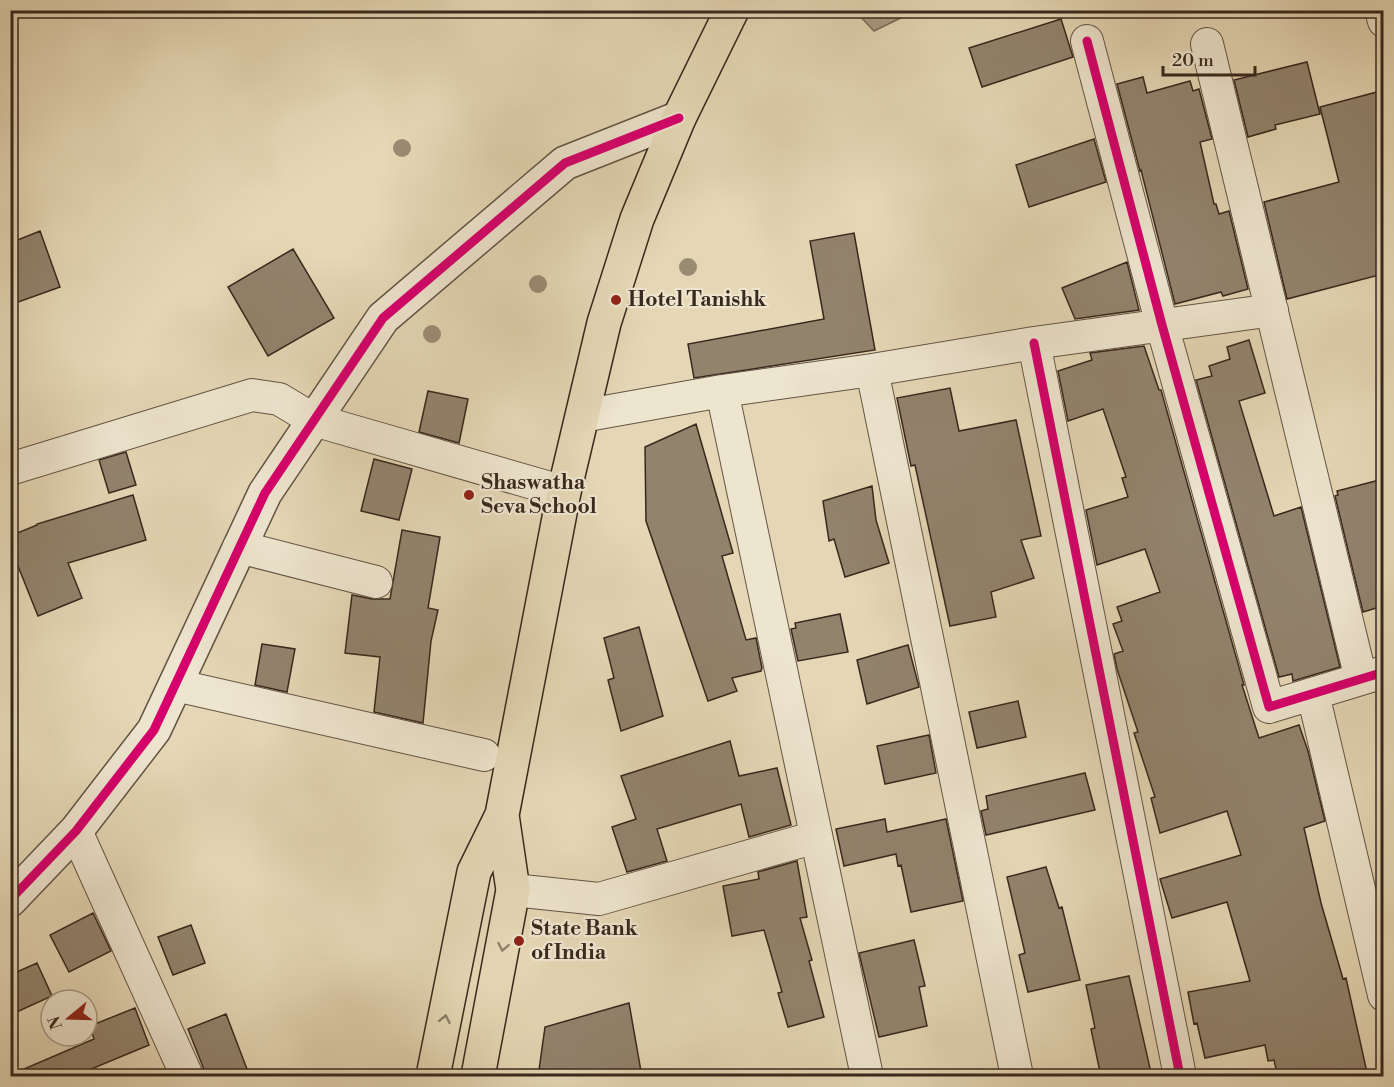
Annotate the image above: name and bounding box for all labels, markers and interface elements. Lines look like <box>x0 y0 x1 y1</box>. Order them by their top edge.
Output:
scale bar <box>1163 39 1254 77</box>
text: 20 m <box>1172 49 1214 72</box>
place label: Hotel Tanishk <box>628 287 767 313</box>
marker: Hotel Tanishk <box>609 293 623 307</box>
place label: Shaswatha Seva School <box>481 470 597 520</box>
marker: Shaswatha Seva School <box>462 488 476 502</box>
place label: State Bank of India <box>531 916 639 966</box>
marker: State Bank of India <box>512 934 526 948</box>
one-way arrow <box>497 942 510 952</box>
north arrow <box>39 988 99 1048</box>
text: N <box>44 1013 67 1032</box>
one-way arrow <box>438 1014 451 1024</box>

